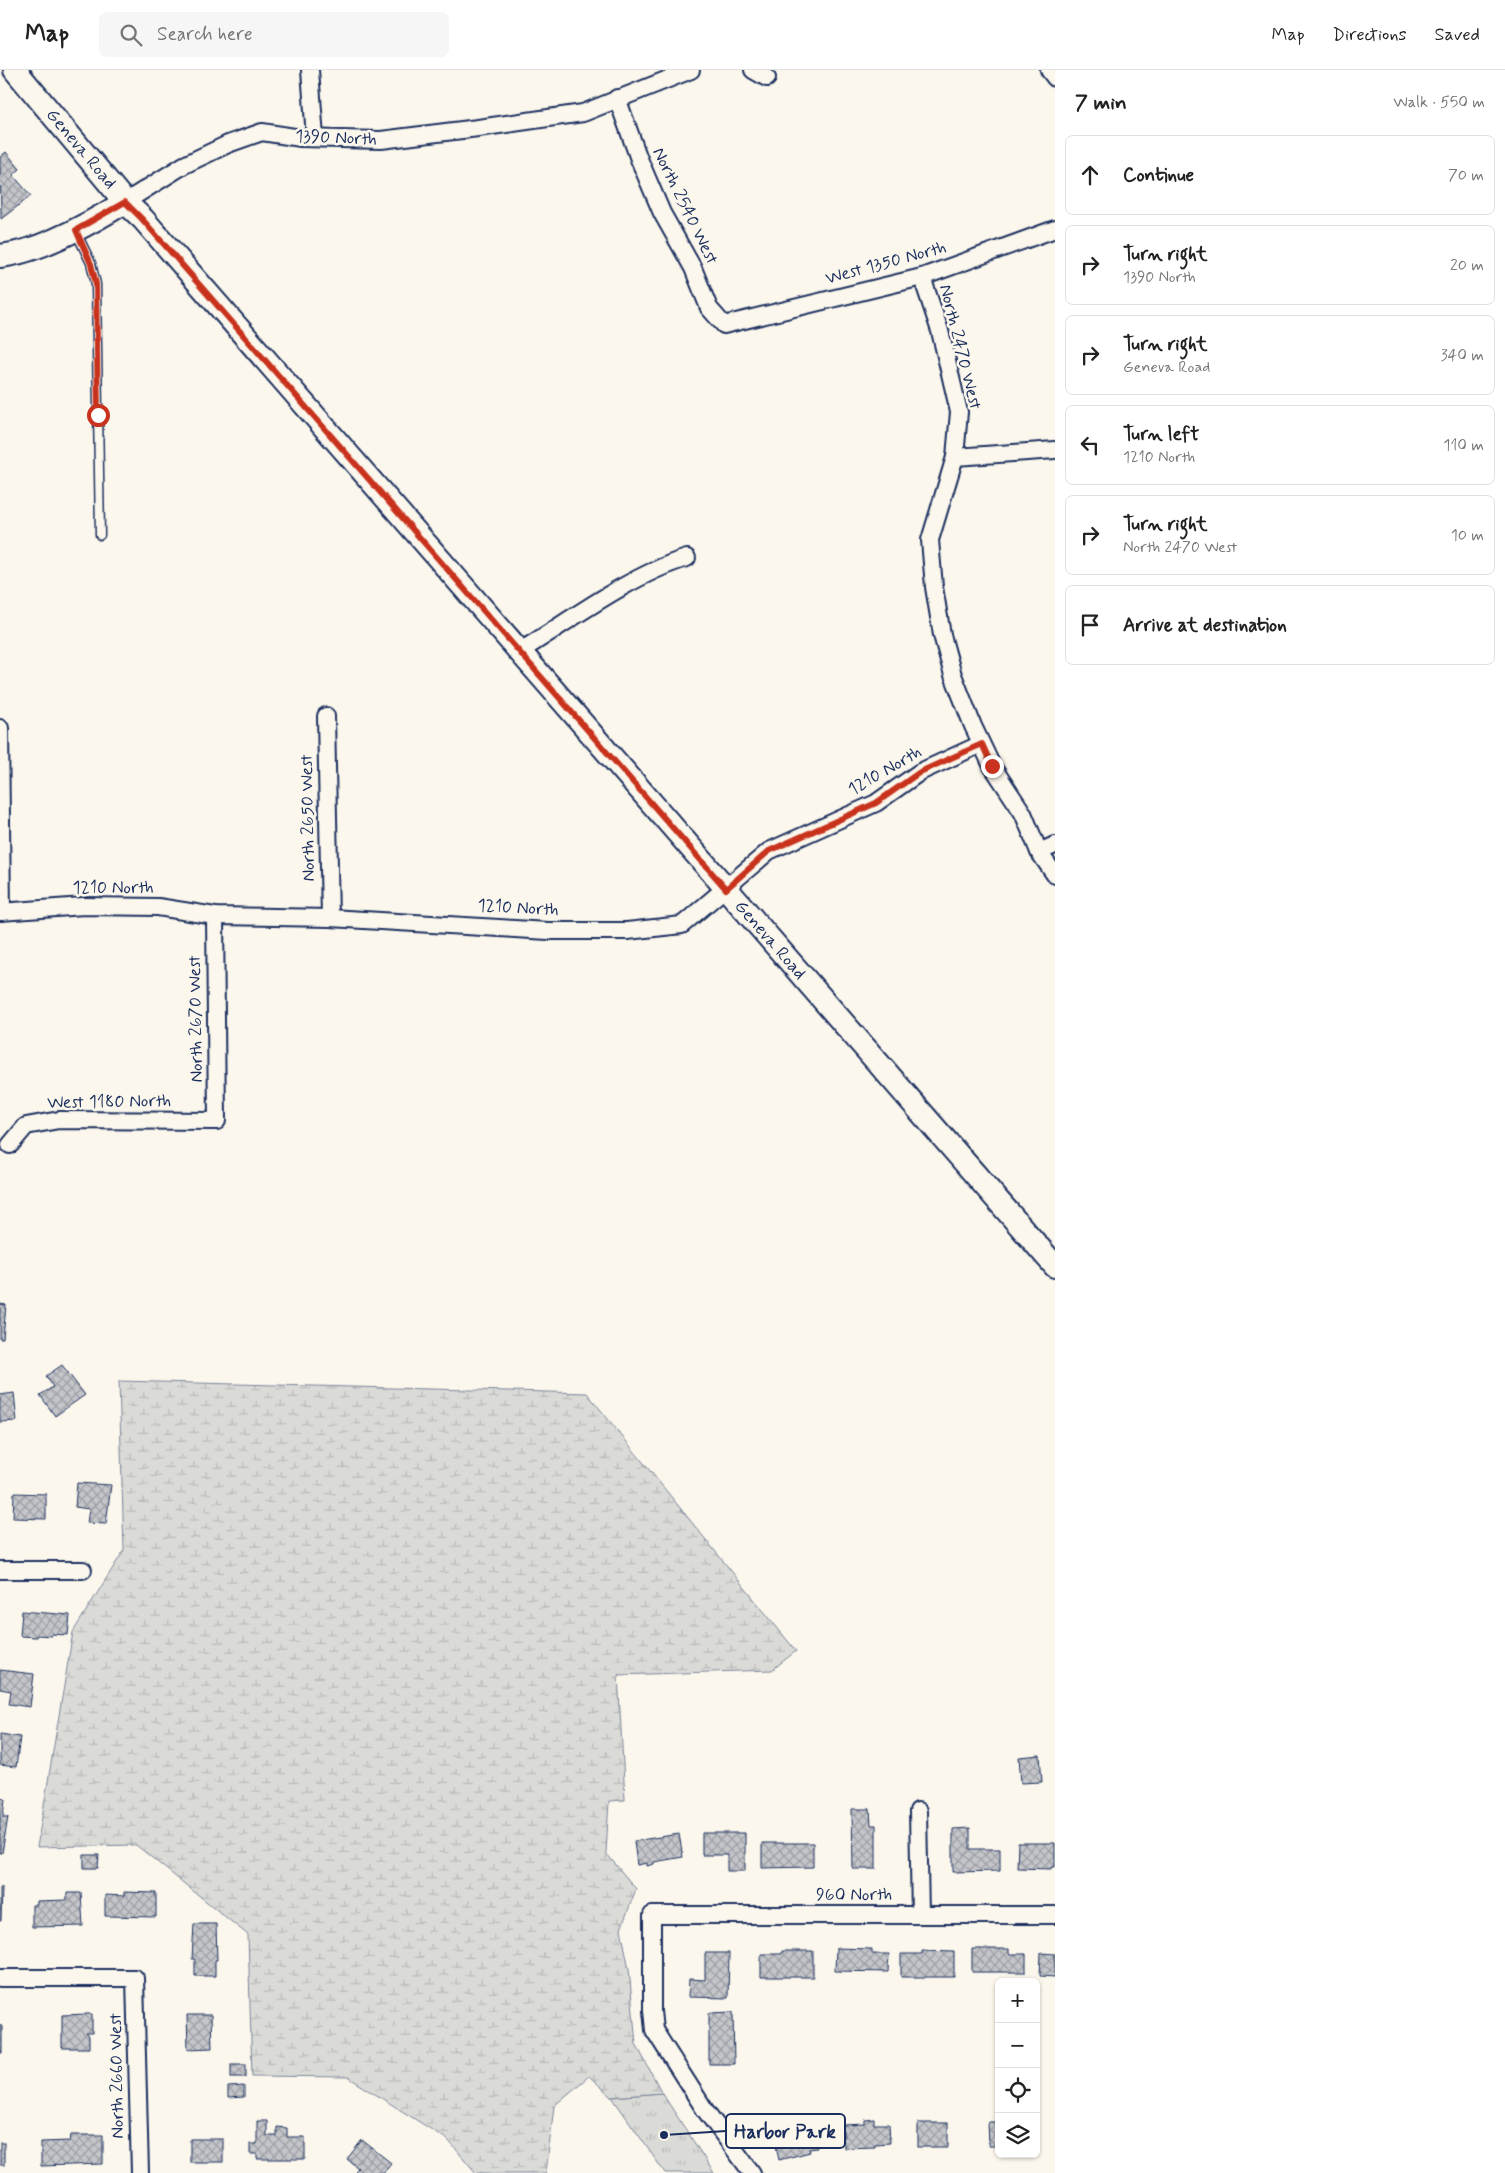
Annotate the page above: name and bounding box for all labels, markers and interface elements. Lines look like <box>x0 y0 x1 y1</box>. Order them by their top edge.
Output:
search box <box>99 12 449 57</box>
text: Map <box>25 19 69 50</box>
icon: search <box>117 21 145 49</box>
text: Search here <box>157 22 253 47</box>
text: Map <box>1272 23 1305 47</box>
text: Directions <box>1333 23 1407 47</box>
text: Saved <box>1435 23 1480 47</box>
text: 7 min <box>1075 89 1127 117</box>
text: Walk · 550 m <box>1393 92 1485 113</box>
street label: Geneva Road <box>40 104 122 194</box>
street label: 1390 North <box>295 125 377 151</box>
street label: North 2540 West <box>646 143 724 269</box>
icon: ahead <box>1076 161 1104 189</box>
text: Continue <box>1123 163 1194 188</box>
text: 70 m <box>1448 165 1484 186</box>
street label: West 1350 North <box>823 235 949 291</box>
text: Turn right <box>1123 242 1207 267</box>
icon: right <box>1076 251 1104 279</box>
text: 20 m <box>1450 255 1484 276</box>
text: 1390 North <box>1123 267 1196 288</box>
street label: North 2470 West <box>933 282 987 413</box>
text: Turn right <box>1123 332 1207 357</box>
icon: right <box>1076 341 1104 369</box>
text: 340 m <box>1440 345 1484 366</box>
text: Geneva Road <box>1123 357 1210 378</box>
route start <box>87 404 110 427</box>
text: Turn left <box>1123 422 1199 447</box>
icon: left <box>1076 431 1104 459</box>
text: 110 m <box>1443 435 1484 456</box>
text: 1210 North <box>1123 447 1195 468</box>
text: Turn right <box>1123 512 1207 537</box>
icon: right <box>1076 521 1104 549</box>
text: 10 m <box>1451 525 1484 546</box>
text: North 2470 West <box>1123 537 1237 558</box>
icon: arrive <box>1076 611 1104 639</box>
text: Arrive at destination <box>1123 613 1287 638</box>
street label: 1210 North <box>844 740 926 802</box>
street label: North 2650 West <box>295 754 321 882</box>
route end <box>981 755 1004 778</box>
street label: 1210 North <box>72 876 154 900</box>
street label: 1210 North <box>477 894 559 922</box>
street label: Geneva Road <box>729 895 811 985</box>
street label: North 2670 West <box>183 955 209 1083</box>
street label: West 1180 North <box>47 1089 171 1115</box>
street label: 960 North <box>816 1883 892 1907</box>
map controls <box>995 1978 1040 2158</box>
button: + <box>995 1978 1040 2023</box>
street label: North 2660 West <box>104 2012 130 2139</box>
button: − <box>995 2023 1040 2068</box>
button: locate <box>995 2068 1040 2113</box>
button: layers <box>995 2113 1040 2158</box>
callout: Harbor Park <box>726 2114 845 2148</box>
text: Harbor Park <box>734 2120 836 2145</box>

